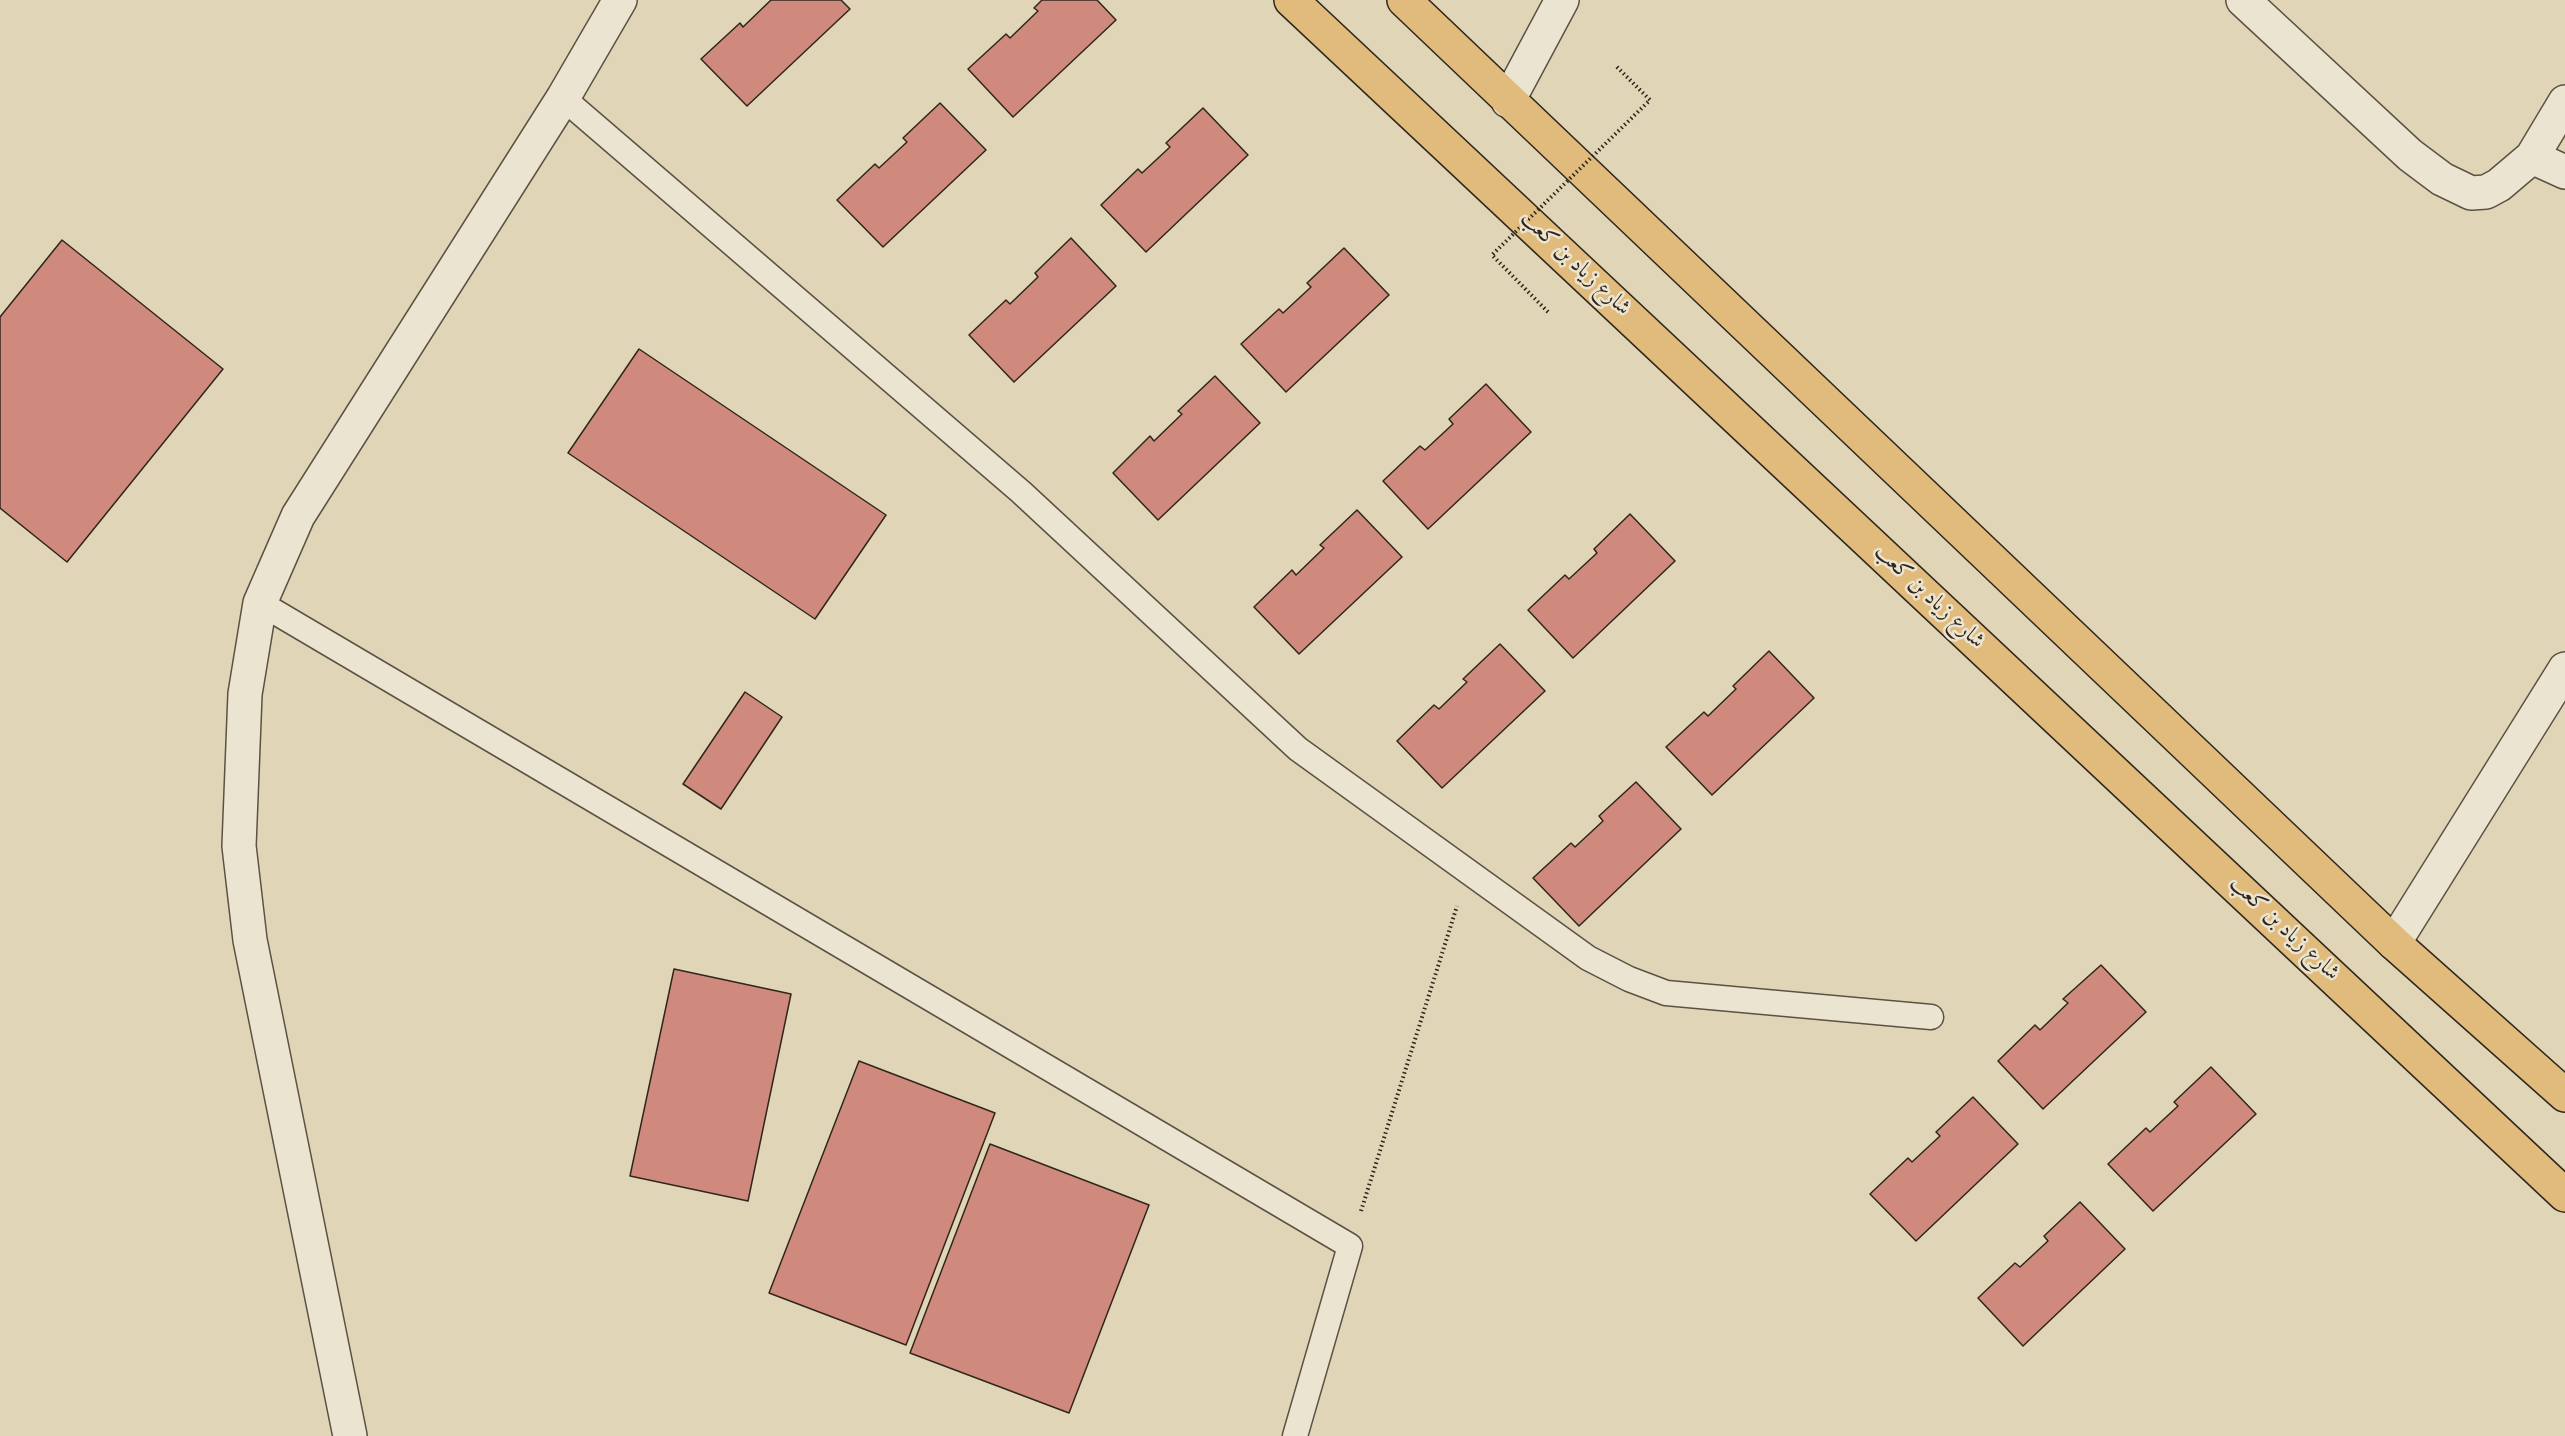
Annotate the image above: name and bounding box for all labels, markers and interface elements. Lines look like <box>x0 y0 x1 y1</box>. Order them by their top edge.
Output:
street label: شارع زياد بن كعب <box>1513 207 1635 323</box>
street label: شارع زياد بن كعب <box>1867 540 1989 656</box>
street label: شارع زياد بن كعب <box>2222 872 2344 988</box>

